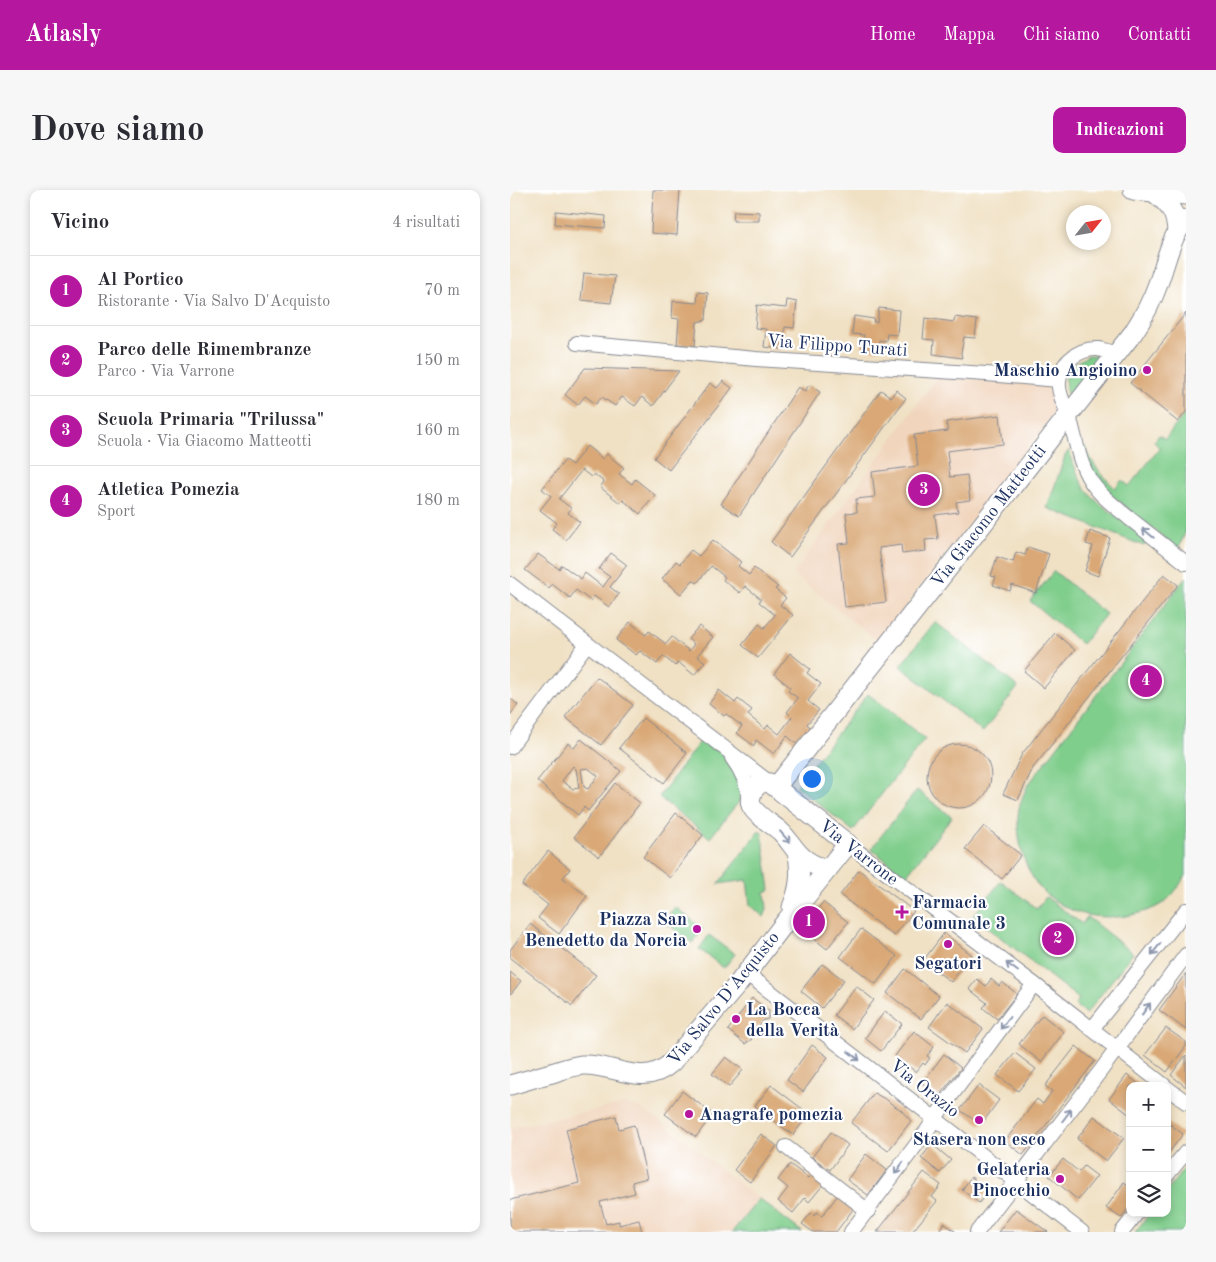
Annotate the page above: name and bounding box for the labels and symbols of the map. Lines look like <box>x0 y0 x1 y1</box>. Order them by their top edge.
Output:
north arrow <box>1066 205 1111 250</box>
street label: Via Filippo Turati <box>766 332 908 360</box>
place label: Maschio Angioino <box>994 362 1137 380</box>
marker: Maschio Angioino <box>1141 364 1153 376</box>
street label: Via Giacomo Matteotti <box>928 442 1050 591</box>
pin: 3 <box>908 471 940 509</box>
one-way arrow <box>1142 527 1155 538</box>
pin: 4 <box>1130 662 1162 700</box>
your location <box>799 766 825 792</box>
street label: Via Varrone <box>815 816 901 889</box>
one-way arrow <box>779 830 790 843</box>
place label: Farmacia Comunale 3 <box>912 894 1006 933</box>
pin: 1 <box>793 903 825 941</box>
marker: Farmacia Comunale 3 <box>896 906 908 918</box>
place label: Piazza San Benedetto da Norcia <box>524 911 687 950</box>
pin: 2 <box>1042 920 1074 958</box>
marker: Piazza San Benedetto da Norcia <box>691 923 703 935</box>
street label: Via Salvo D'Acquisto <box>665 928 783 1069</box>
marker: Segatori <box>942 938 954 950</box>
one-way arrow <box>1150 942 1161 955</box>
place label: Segatori <box>914 955 982 973</box>
one-way arrow <box>1005 962 1019 972</box>
place label: La Bocca della Verità <box>746 1001 839 1040</box>
one-way arrow <box>1140 1003 1151 1016</box>
marker: La Bocca della Verità <box>730 1013 742 1025</box>
one-way arrow <box>1000 1016 1010 1030</box>
one-way arrow <box>847 1051 861 1061</box>
street label: Via Orazio <box>886 1056 962 1121</box>
place label: Anagrafe pomezia <box>699 1106 843 1124</box>
marker: Anagrafe pomezia <box>683 1108 695 1120</box>
one-way arrow <box>1061 1109 1072 1122</box>
marker: Stasera non esco <box>973 1114 985 1126</box>
place label: Stasera non esco <box>913 1131 1045 1149</box>
one-way arrow <box>894 1161 904 1175</box>
place label: Gelateria Pinocchio <box>972 1161 1050 1200</box>
marker: Gelateria Pinocchio <box>1054 1173 1066 1185</box>

